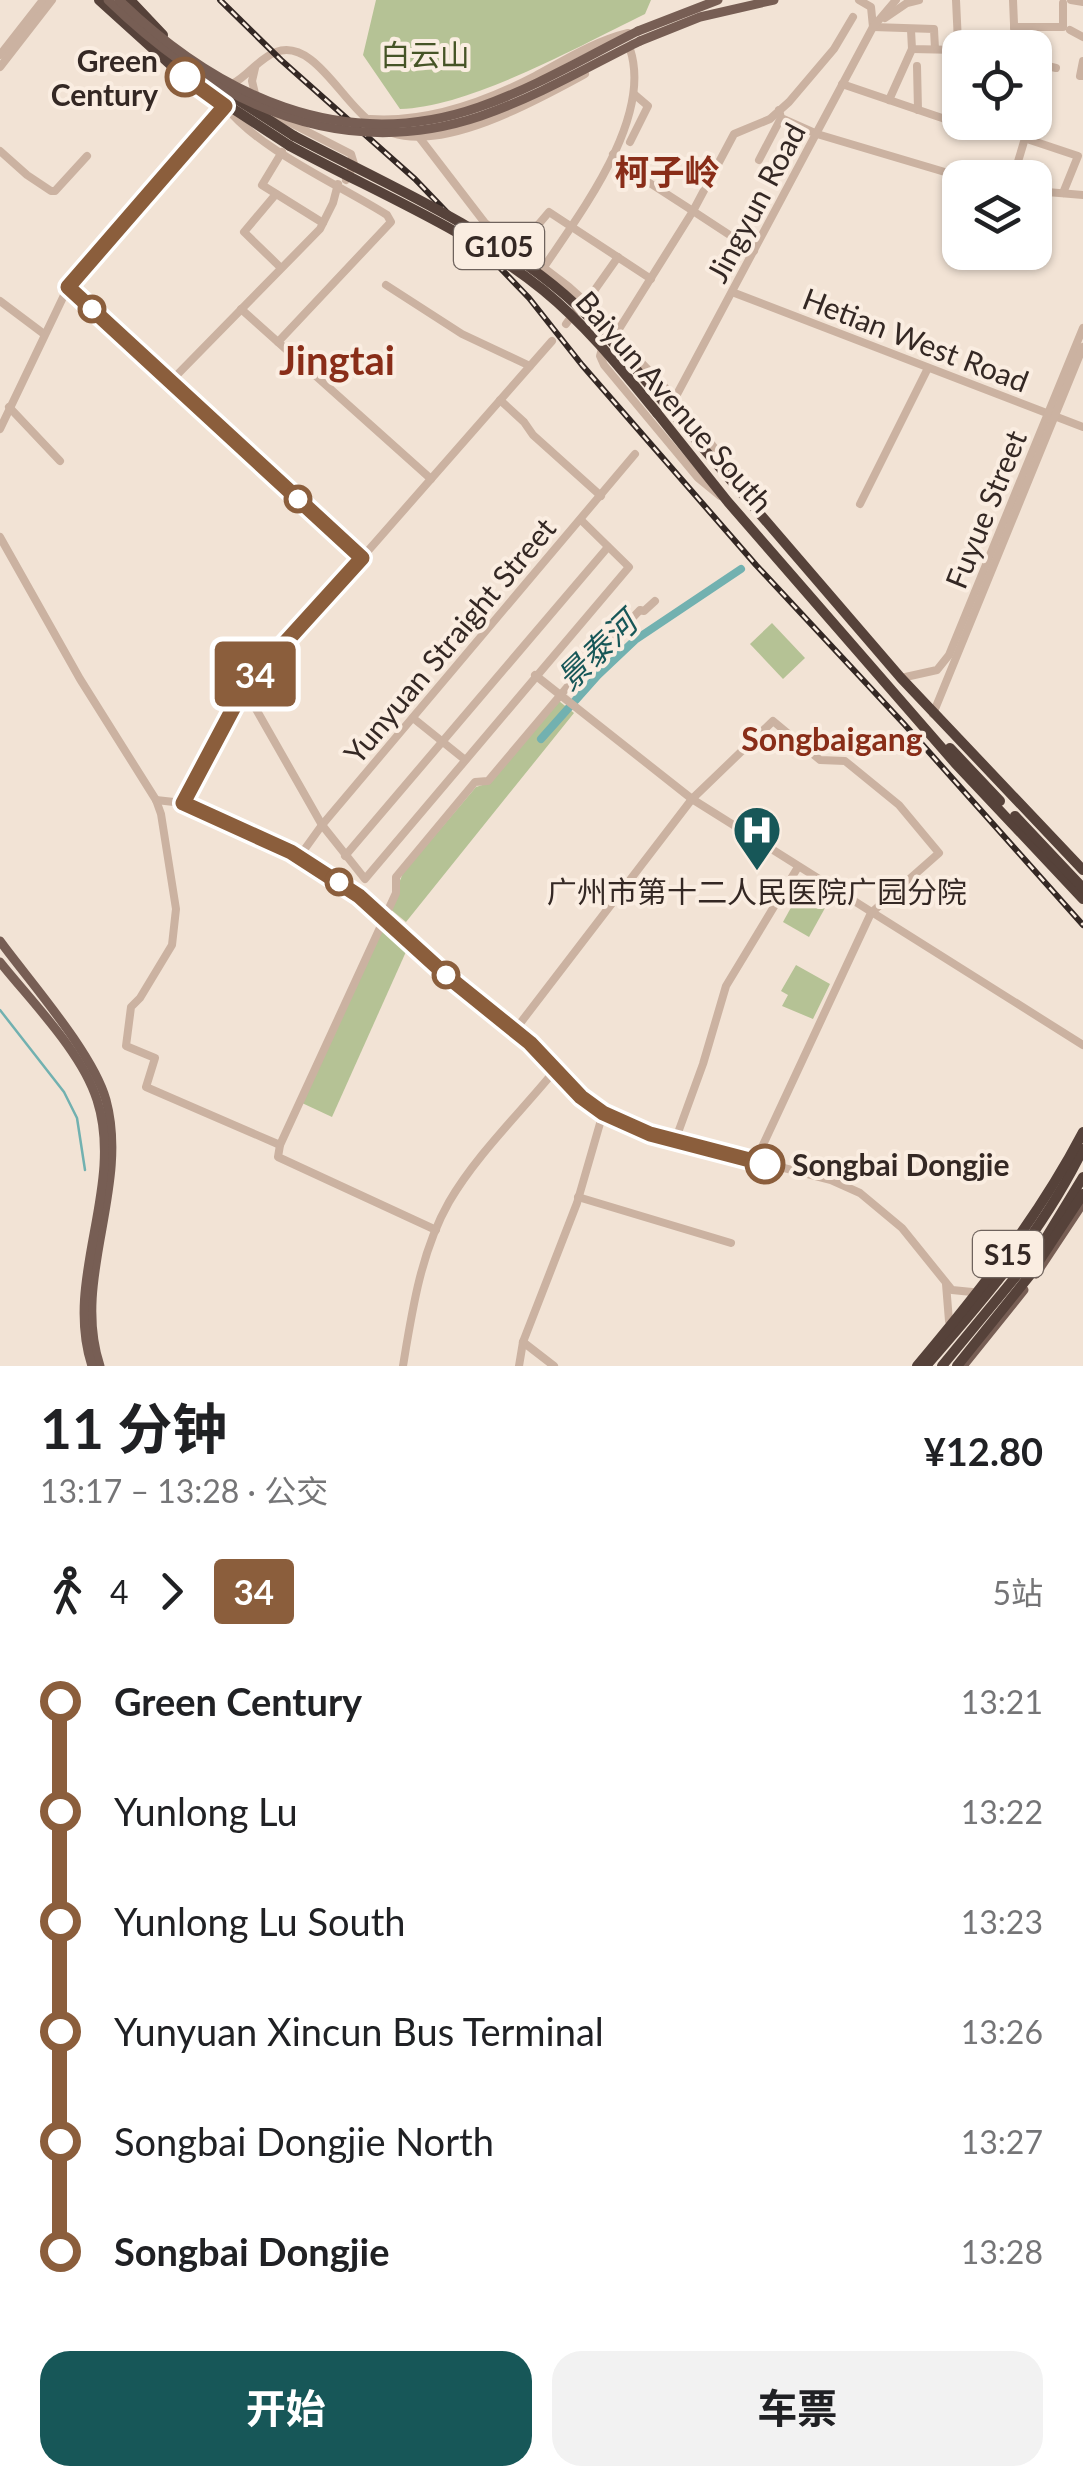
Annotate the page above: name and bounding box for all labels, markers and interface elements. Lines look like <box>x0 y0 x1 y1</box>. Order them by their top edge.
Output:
map controls <box>942 30 1052 270</box>
button: locate <box>942 30 1052 140</box>
park label: 白云山 <box>380 36 470 72</box>
place label: Green Century <box>51 42 158 112</box>
marker: Green Century <box>166 58 204 96</box>
street label: Jingyun Road <box>698 116 812 288</box>
district label: 柯子岭 <box>614 150 720 192</box>
button: layers <box>942 160 1052 270</box>
road number: G105 <box>454 223 544 269</box>
street label: Hetian West Road <box>798 279 1034 399</box>
street label: Baiyun Avenue South <box>569 283 781 519</box>
unlabelled marker <box>79 296 105 322</box>
district label: Jingtai <box>279 336 395 384</box>
street label: Fuyue Street <box>937 424 1033 593</box>
unlabelled marker <box>285 486 311 512</box>
street label: Yunyuan Straight Street <box>336 510 562 770</box>
water label: 景泰河 <box>548 598 648 697</box>
line badge: 34 <box>210 642 300 706</box>
text: 34 <box>235 653 275 695</box>
district label: Songbaigang <box>741 719 923 758</box>
hospital icon: 广州市第十二人民医院广园分院 <box>731 804 783 872</box>
unlabelled marker <box>326 869 352 895</box>
place label: 广州市第十二人民医院广园分院 <box>547 873 967 909</box>
unlabelled marker <box>433 962 459 988</box>
marker: Songbai Dongjie <box>746 1145 784 1183</box>
place label: Songbai Dongjie <box>792 1146 1009 1182</box>
road number: S15 <box>973 1231 1043 1277</box>
text: 11 分钟 <box>40 1395 227 1461</box>
text: ¥12.80 <box>924 1428 1043 1474</box>
text: 13:17 – 13:28 · 公交 <box>40 1471 328 1510</box>
icon: walk <box>40 1564 95 1619</box>
icon: forward <box>144 1564 199 1619</box>
text: 34 <box>234 1570 274 1612</box>
text: 4 <box>110 1572 129 1611</box>
text: 5站 <box>992 1573 1043 1612</box>
text: Green Century <box>114 1678 362 1724</box>
text: 13:21 <box>961 1682 1043 1721</box>
text: Yunlong Lu <box>114 1788 298 1834</box>
text: 13:22 <box>961 1792 1043 1831</box>
text: Yunlong Lu South <box>114 1898 406 1944</box>
text: 13:23 <box>961 1902 1043 1941</box>
text: Yunyuan Xincun Bus Terminal <box>114 2008 604 2054</box>
text: 13:26 <box>961 2012 1043 2051</box>
text: Songbai Dongjie North <box>114 2118 494 2164</box>
text: 13:27 <box>961 2122 1043 2161</box>
text: Songbai Dongjie <box>114 2228 389 2274</box>
text: 13:28 <box>961 2232 1043 2271</box>
button: 开始 <box>40 2351 532 2466</box>
button: 车票 <box>552 2351 1043 2466</box>

